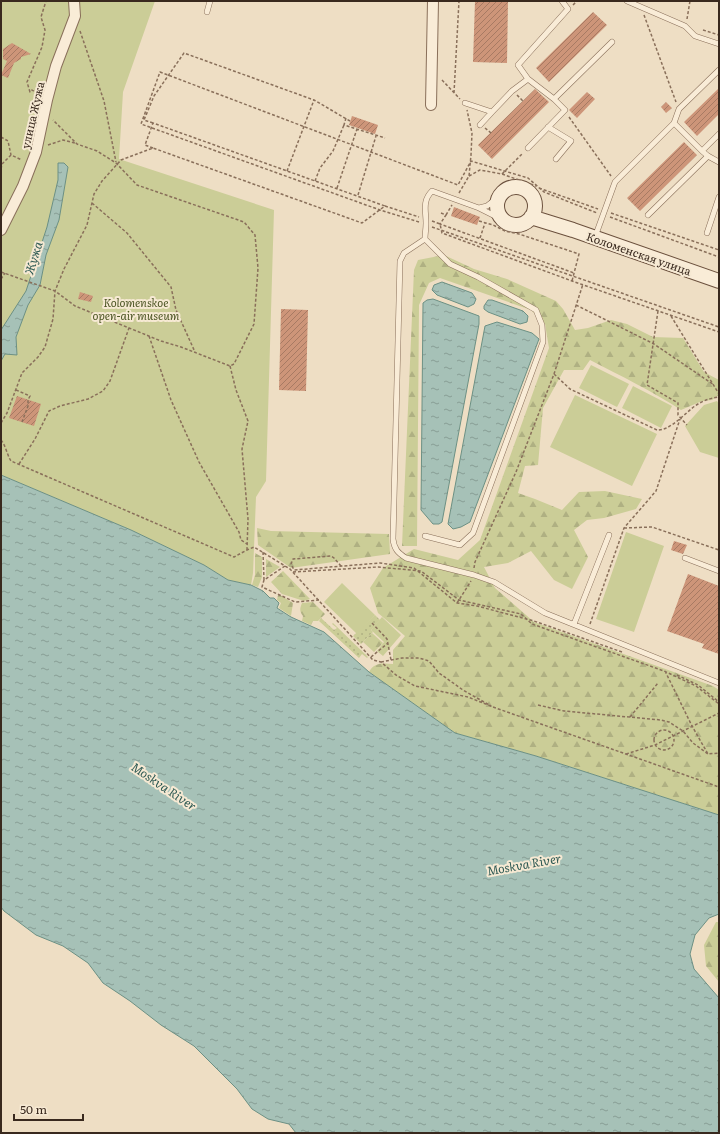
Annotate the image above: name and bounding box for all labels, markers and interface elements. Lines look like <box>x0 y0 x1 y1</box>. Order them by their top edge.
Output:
street label: улица Жужа <box>17 80 48 150</box>
street label: Коломенская улица <box>584 228 694 278</box>
water label: Жужа <box>19 239 47 277</box>
park label: Kolomenskoe open-air museum <box>93 294 180 323</box>
water label: Moskva River <box>128 758 200 815</box>
water label: Moskva River <box>486 849 563 879</box>
scale bar <box>14 1096 83 1122</box>
text: 50 m <box>20 1100 47 1118</box>

